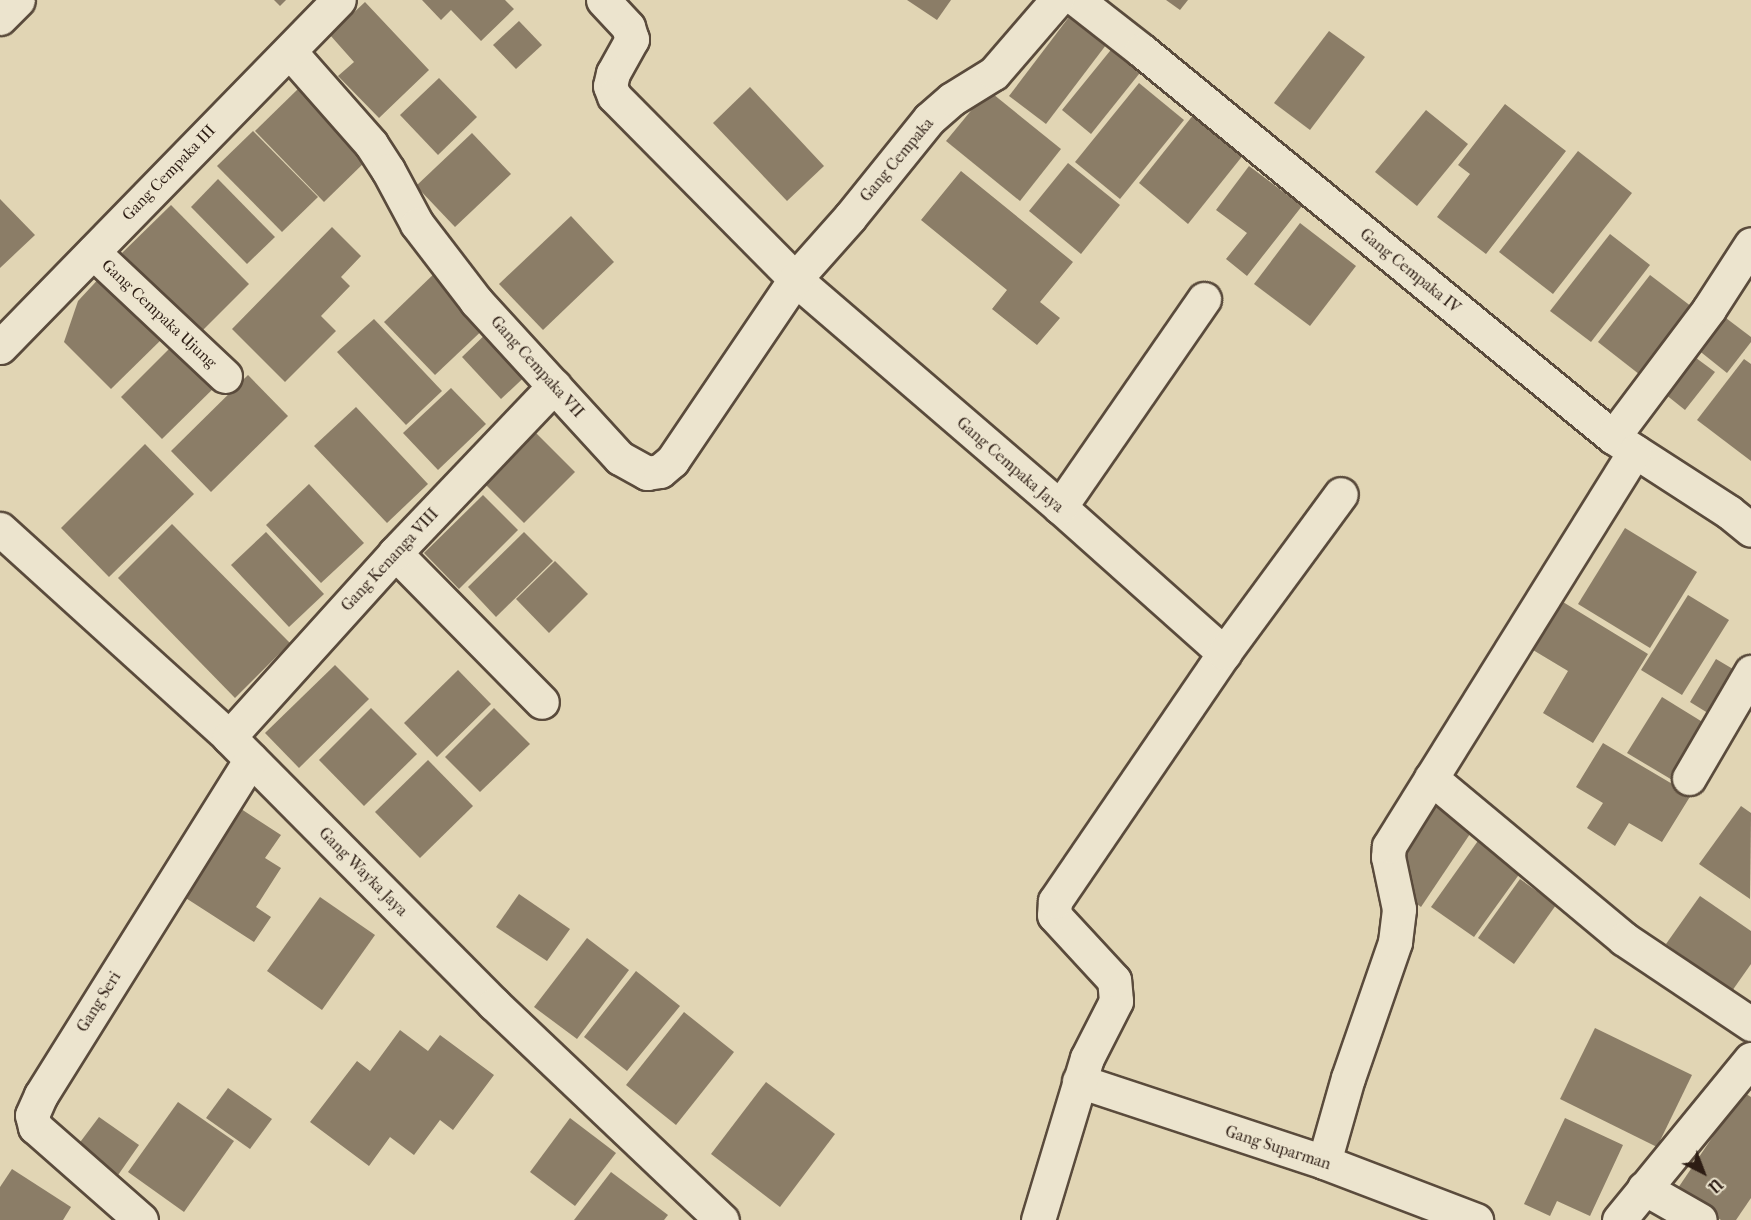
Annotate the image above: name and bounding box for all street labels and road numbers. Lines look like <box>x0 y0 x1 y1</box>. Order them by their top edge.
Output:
street label: Gang Cempaka <box>856 114 938 206</box>
street label: Gang Cempaka III <box>118 121 220 225</box>
street label: Gang Cempaka IV <box>1356 225 1464 317</box>
street label: Gang Cempaka Ujung <box>97 256 221 372</box>
street label: Gang Cempaka VII <box>486 312 588 422</box>
street label: Gang Cempaka Jaya <box>953 413 1067 517</box>
street label: Gang Kenanga VIII <box>337 505 443 615</box>
street label: Gang Wayka Jaya <box>315 824 411 920</box>
street label: Gang Seri <box>73 968 125 1036</box>
street label: Gang Suparman <box>1223 1122 1333 1174</box>

